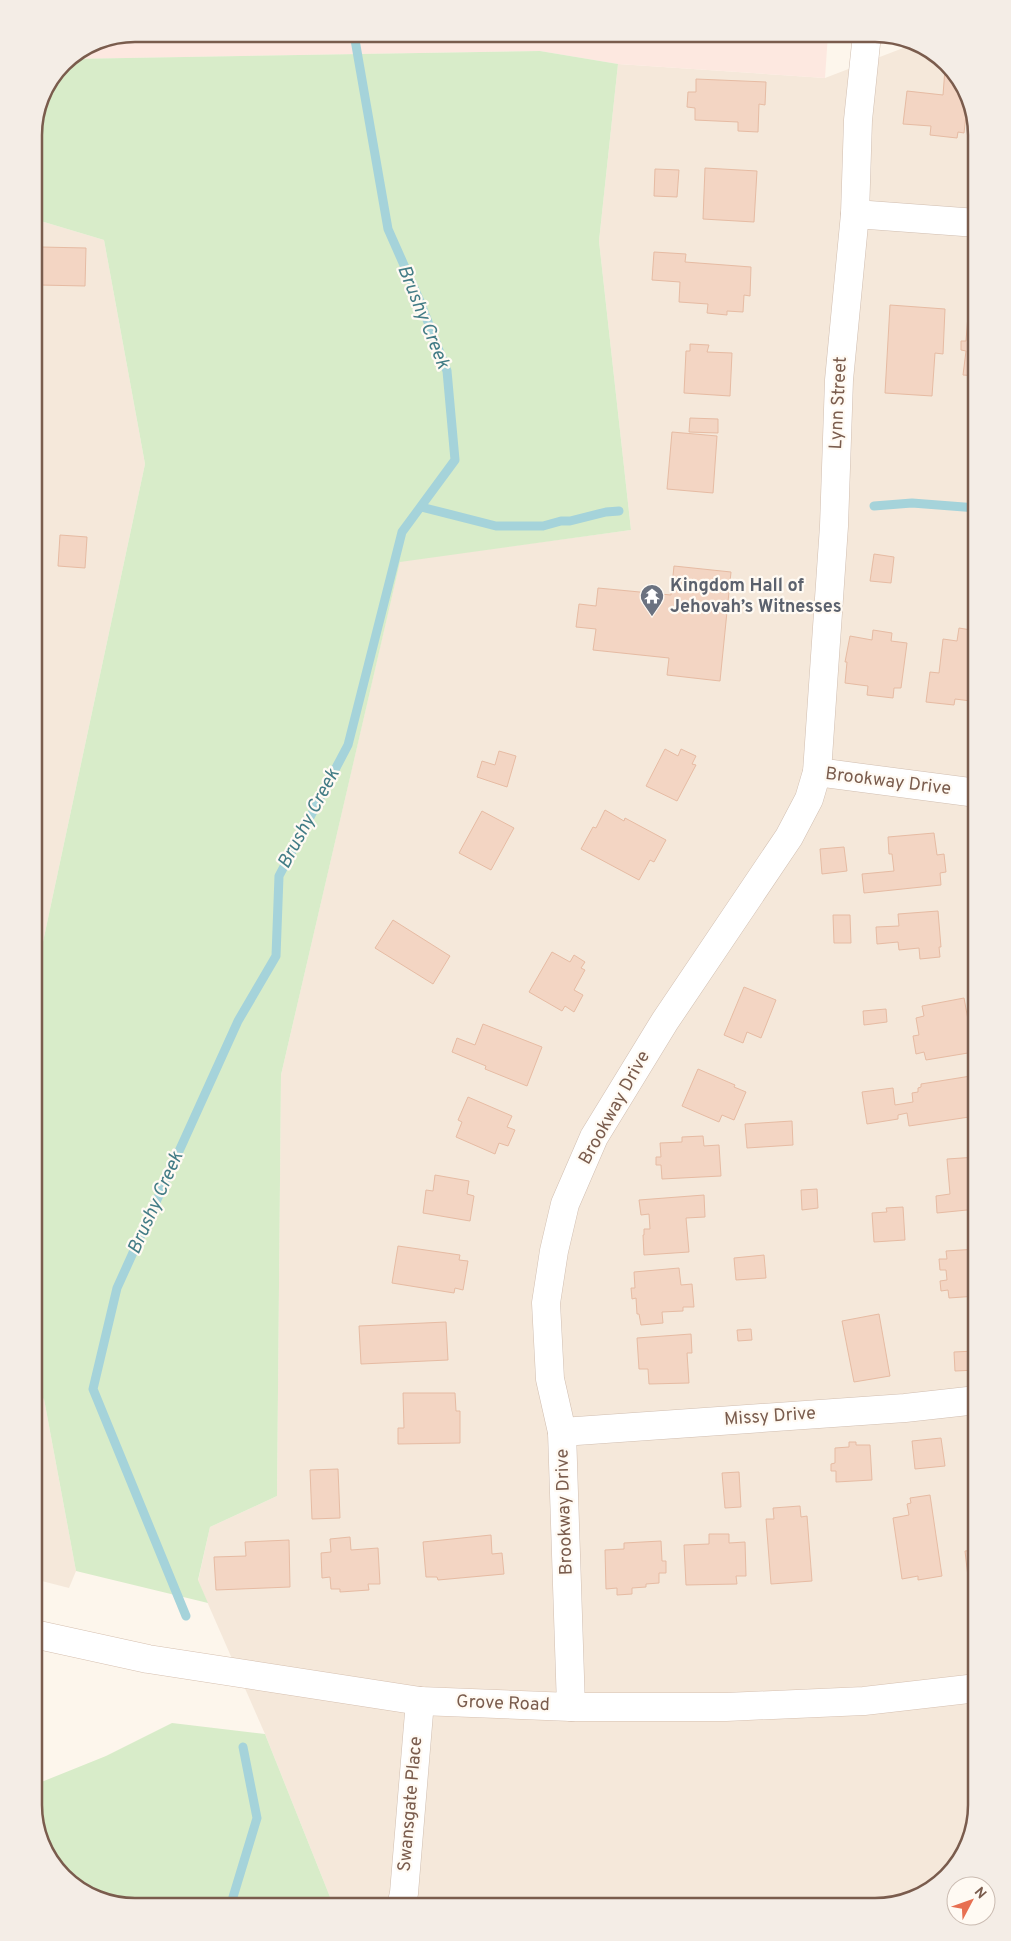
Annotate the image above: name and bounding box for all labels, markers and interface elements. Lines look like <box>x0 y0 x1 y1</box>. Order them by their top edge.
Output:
water label: Brushy Creek <box>391 262 455 373</box>
street label: Lynn Street <box>825 356 853 450</box>
place label: Kingdom Hall of Jehovah’s Witnesses <box>670 575 842 619</box>
temple icon: Kingdom Hall of Jehovah’s Witnesses <box>639 583 665 617</box>
street label: Brookway Drive <box>824 763 952 801</box>
water label: Brushy Creek <box>273 765 346 873</box>
street label: Brookway Drive <box>574 1047 656 1169</box>
water label: Brushy Creek <box>123 1148 189 1258</box>
street label: Missy Drive <box>723 1402 817 1432</box>
street label: Brookway Drive <box>551 1448 579 1576</box>
street label: Grove Road <box>456 1691 550 1717</box>
street label: Swansgate Place <box>394 1735 428 1873</box>
north arrow <box>946 1876 996 1926</box>
text: N <box>970 1884 989 1903</box>

